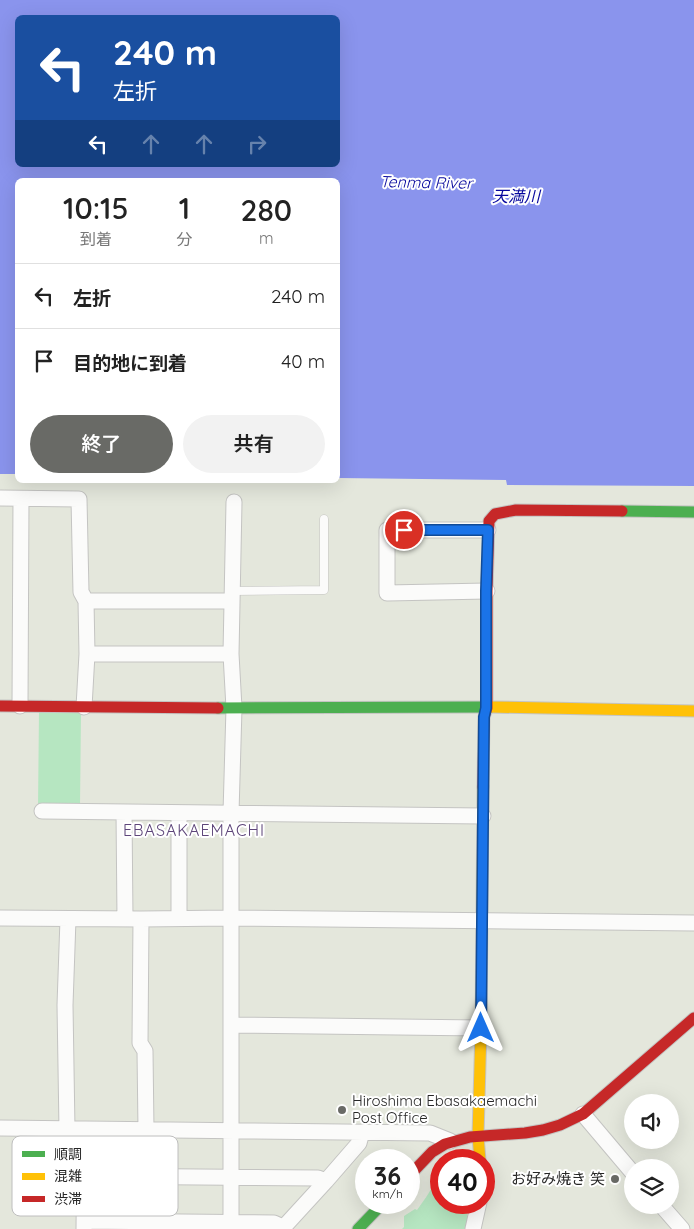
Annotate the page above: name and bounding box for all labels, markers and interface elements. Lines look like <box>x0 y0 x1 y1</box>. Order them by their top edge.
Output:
text: 240 m <box>113 30 217 74</box>
icon: left <box>30 35 95 100</box>
text: 左折 <box>113 77 157 105</box>
icon: left <box>84 130 112 158</box>
icon: ahead <box>137 130 165 158</box>
icon: ahead <box>190 130 218 158</box>
icon: right <box>243 130 271 158</box>
water label: Tenma River <box>380 171 474 193</box>
water label: 天満川 <box>492 186 542 206</box>
text: 10:15 <box>63 189 129 227</box>
text: 1 <box>179 189 190 227</box>
text: 280 <box>241 191 292 229</box>
text: m <box>259 228 274 248</box>
text: 到着 <box>80 229 112 249</box>
text: 分 <box>177 229 193 249</box>
icon: left <box>30 282 58 310</box>
text: 240 m <box>271 284 325 308</box>
text: 左折 <box>73 286 111 310</box>
icon: arrive <box>30 347 58 375</box>
text: 40 m <box>281 349 325 373</box>
text: 目的地に到着 <box>73 351 187 375</box>
button: 終了 <box>30 415 173 473</box>
button: 共有 <box>183 415 325 473</box>
pin <box>383 509 425 551</box>
icon: arrive <box>390 516 418 544</box>
district label: EBASAKAEMACHI <box>123 820 265 840</box>
position arrow <box>454 1001 506 1053</box>
place label: Hiroshima Ebasakaemachi Post Office <box>352 1091 537 1127</box>
map controls <box>624 1094 679 1214</box>
button: sound <box>624 1094 679 1149</box>
marker: Hiroshima Ebasakaemachi Post Office <box>336 1104 348 1116</box>
legend <box>12 1136 178 1216</box>
text: 順調 <box>54 1145 82 1163</box>
speed limit sign: 40 <box>430 1149 495 1214</box>
button: layers <box>624 1159 679 1214</box>
text: 36 <box>374 1160 401 1191</box>
text: 混雑 <box>54 1167 82 1185</box>
place label: お好み焼き 笑 <box>511 1169 605 1188</box>
marker: お好み焼き 笑 <box>609 1173 621 1185</box>
text: km/h <box>372 1186 403 1201</box>
text: 渋滞 <box>54 1190 82 1208</box>

